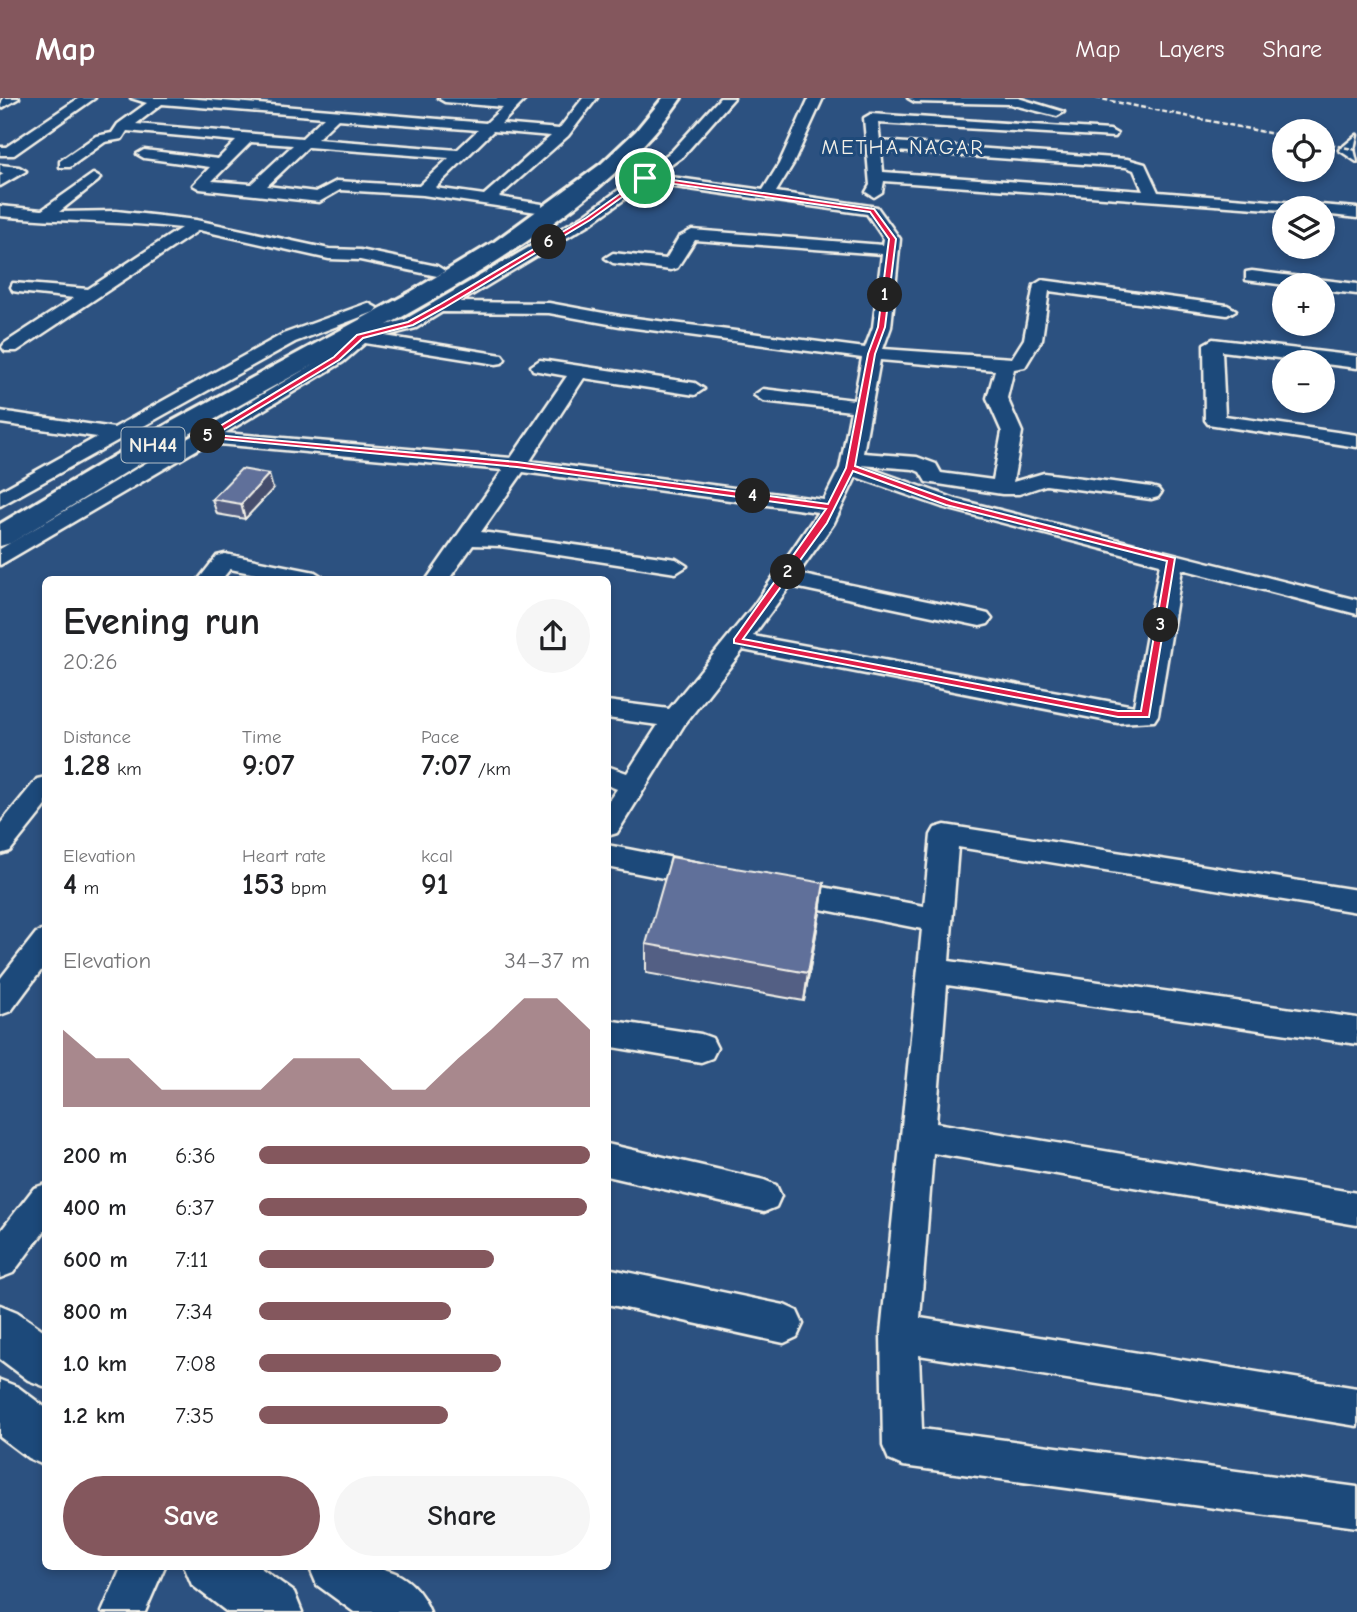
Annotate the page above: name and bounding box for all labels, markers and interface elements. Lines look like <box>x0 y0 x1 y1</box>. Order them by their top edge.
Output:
text: Map <box>35 30 96 68</box>
text: Map <box>1075 35 1121 63</box>
text: Layers <box>1159 35 1224 63</box>
text: Share <box>1262 35 1322 63</box>
map controls <box>1272 119 1335 413</box>
button: locate <box>1272 119 1335 182</box>
district label: METHA NAGAR <box>821 135 985 159</box>
pin <box>615 148 675 208</box>
icon: arrive <box>626 159 664 197</box>
button: layers <box>1272 196 1335 259</box>
pin: 6 <box>532 225 566 260</box>
text: 6 <box>544 230 553 252</box>
button: + <box>1272 273 1335 336</box>
pin: 1 <box>868 278 903 312</box>
text: 1 <box>881 283 888 305</box>
button: − <box>1272 350 1335 413</box>
pin: 5 <box>190 418 226 454</box>
text: 5 <box>202 424 213 446</box>
road number: NH44 <box>122 428 184 462</box>
pin: 4 <box>736 478 770 514</box>
text: 4 <box>748 484 757 506</box>
pin: 2 <box>770 554 806 589</box>
text: 2 <box>783 560 792 582</box>
button: share <box>516 599 590 673</box>
text: Evening run <box>63 600 260 644</box>
pin: 3 <box>1144 608 1178 642</box>
text: 3 <box>1156 613 1165 635</box>
text: 20:26 <box>63 648 118 675</box>
text: Distance <box>63 726 131 748</box>
text: Time <box>242 726 281 748</box>
text: Pace <box>421 726 459 748</box>
text: 1.28 <box>63 748 111 783</box>
text: 9:07 <box>242 748 295 783</box>
text: 7:07 <box>421 748 471 783</box>
text: km <box>111 758 142 780</box>
text: /km <box>471 758 511 780</box>
text: Elevation <box>63 845 136 867</box>
text: Heart rate <box>242 845 326 867</box>
text: kcal <box>421 845 453 867</box>
text: 4 <box>63 867 77 902</box>
text: 153 <box>242 867 285 902</box>
text: 91 <box>421 867 448 902</box>
text: m <box>77 877 99 899</box>
text: bpm <box>285 877 327 899</box>
text: Elevation <box>63 947 151 974</box>
text: 34–37 m <box>504 947 590 974</box>
text: 200 m <box>63 1142 127 1169</box>
text: 6:36 <box>175 1142 216 1169</box>
text: 400 m <box>63 1194 127 1221</box>
text: 6:37 <box>175 1194 214 1221</box>
text: 600 m <box>63 1246 128 1273</box>
text: 7:11 <box>175 1246 208 1273</box>
text: 800 m <box>63 1298 128 1325</box>
text: 7:34 <box>175 1298 213 1325</box>
text: 1.0 km <box>63 1350 127 1377</box>
text: 7:08 <box>175 1350 216 1377</box>
text: 1.2 km <box>63 1402 125 1429</box>
text: 7:35 <box>175 1402 214 1429</box>
button: Save <box>63 1476 320 1556</box>
button: Share <box>334 1476 590 1556</box>

